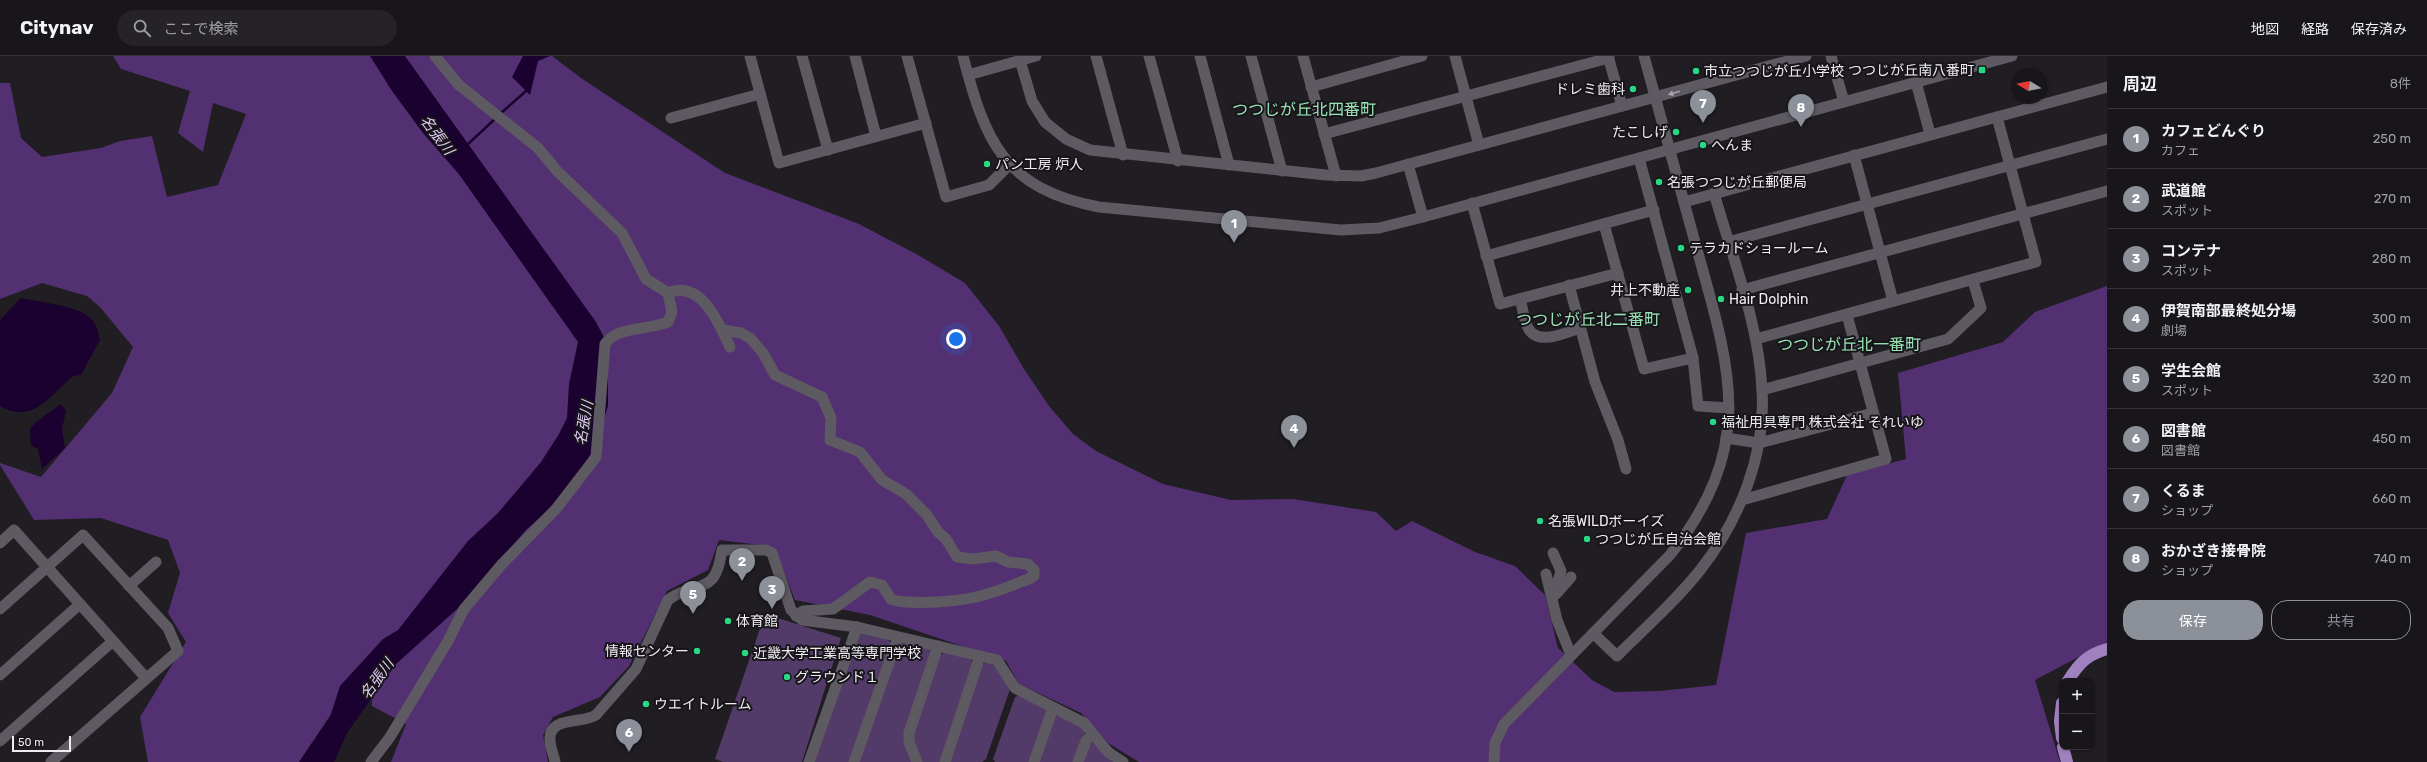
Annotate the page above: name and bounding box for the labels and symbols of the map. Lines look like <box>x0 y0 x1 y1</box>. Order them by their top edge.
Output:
place label: つつじが丘南八番町 <box>1848 62 1974 79</box>
place label: 市立つつじが丘小学校 <box>1704 63 1844 80</box>
marker: つつじが丘南八番町 <box>1977 65 1987 75</box>
marker: 市立つつじが丘小学校 <box>1691 66 1701 76</box>
north arrow <box>2011 68 2047 104</box>
place label: ドレミ歯科 <box>1555 81 1625 98</box>
marker: ドレミ歯科 <box>1628 84 1638 94</box>
one-way arrow <box>1668 90 1680 96</box>
pin: 7 <box>1690 90 1716 123</box>
pin: 8 <box>1788 94 1814 127</box>
district label: つつじが丘北四番町 <box>1232 100 1376 119</box>
water label: 名張川 <box>416 112 459 160</box>
place label: たこしげ <box>1612 124 1668 141</box>
marker: たこしげ <box>1671 127 1681 137</box>
place label: へんま <box>1711 137 1753 154</box>
marker: へんま <box>1698 140 1708 150</box>
place label: パン工房 炉人 <box>995 156 1083 173</box>
marker: パン工房 炉人 <box>982 159 992 169</box>
place label: 名張つつじが丘郵便局 <box>1667 174 1807 191</box>
marker: 名張つつじが丘郵便局 <box>1654 177 1664 187</box>
pin: 1 <box>1221 210 1247 243</box>
place label: テラカドショールーム <box>1689 240 1829 257</box>
marker: テラカドショールーム <box>1676 243 1686 253</box>
place label: 井上不動産 <box>1610 282 1680 299</box>
marker: 井上不動産 <box>1683 285 1693 295</box>
place label: Hair Dolphin <box>1729 291 1808 308</box>
marker: Hair Dolphin <box>1716 294 1726 304</box>
district label: つつじが丘北二番町 <box>1516 310 1660 329</box>
your location <box>946 329 966 349</box>
district label: つつじが丘北一番町 <box>1777 335 1921 354</box>
water label: 名張川 <box>571 397 597 447</box>
place label: 福祉用具専門 株式会社 それいゆ <box>1721 414 1924 431</box>
pin: 4 <box>1281 415 1307 448</box>
marker: 福祉用具専門 株式会社 それいゆ <box>1708 417 1718 427</box>
place label: 名張WILDボーイズ <box>1548 513 1664 530</box>
marker: 名張WILDボーイズ <box>1535 516 1545 526</box>
place label: つつじが丘自治会館 <box>1595 531 1721 548</box>
marker: つつじが丘自治会館 <box>1582 534 1592 544</box>
pin: 2 <box>729 548 755 581</box>
pin: 3 <box>759 576 785 609</box>
pin: 5 <box>680 581 706 614</box>
place label: 体育館 <box>736 613 778 630</box>
marker: 体育館 <box>723 616 733 626</box>
place label: 情報センター <box>605 643 689 660</box>
place label: 近畿大学工業高等専門学校 <box>753 645 921 662</box>
marker: 情報センター <box>692 646 702 656</box>
marker: 近畿大学工業高等専門学校 <box>740 648 750 658</box>
water label: 名張川 <box>356 654 399 702</box>
place label: グラウンド１ <box>795 669 879 686</box>
marker: グラウンド１ <box>782 672 792 682</box>
place label: ウエイトルーム <box>654 696 752 713</box>
marker: ウエイトルーム <box>641 699 651 709</box>
pin: 6 <box>616 719 642 752</box>
scale bar <box>12 734 71 753</box>

